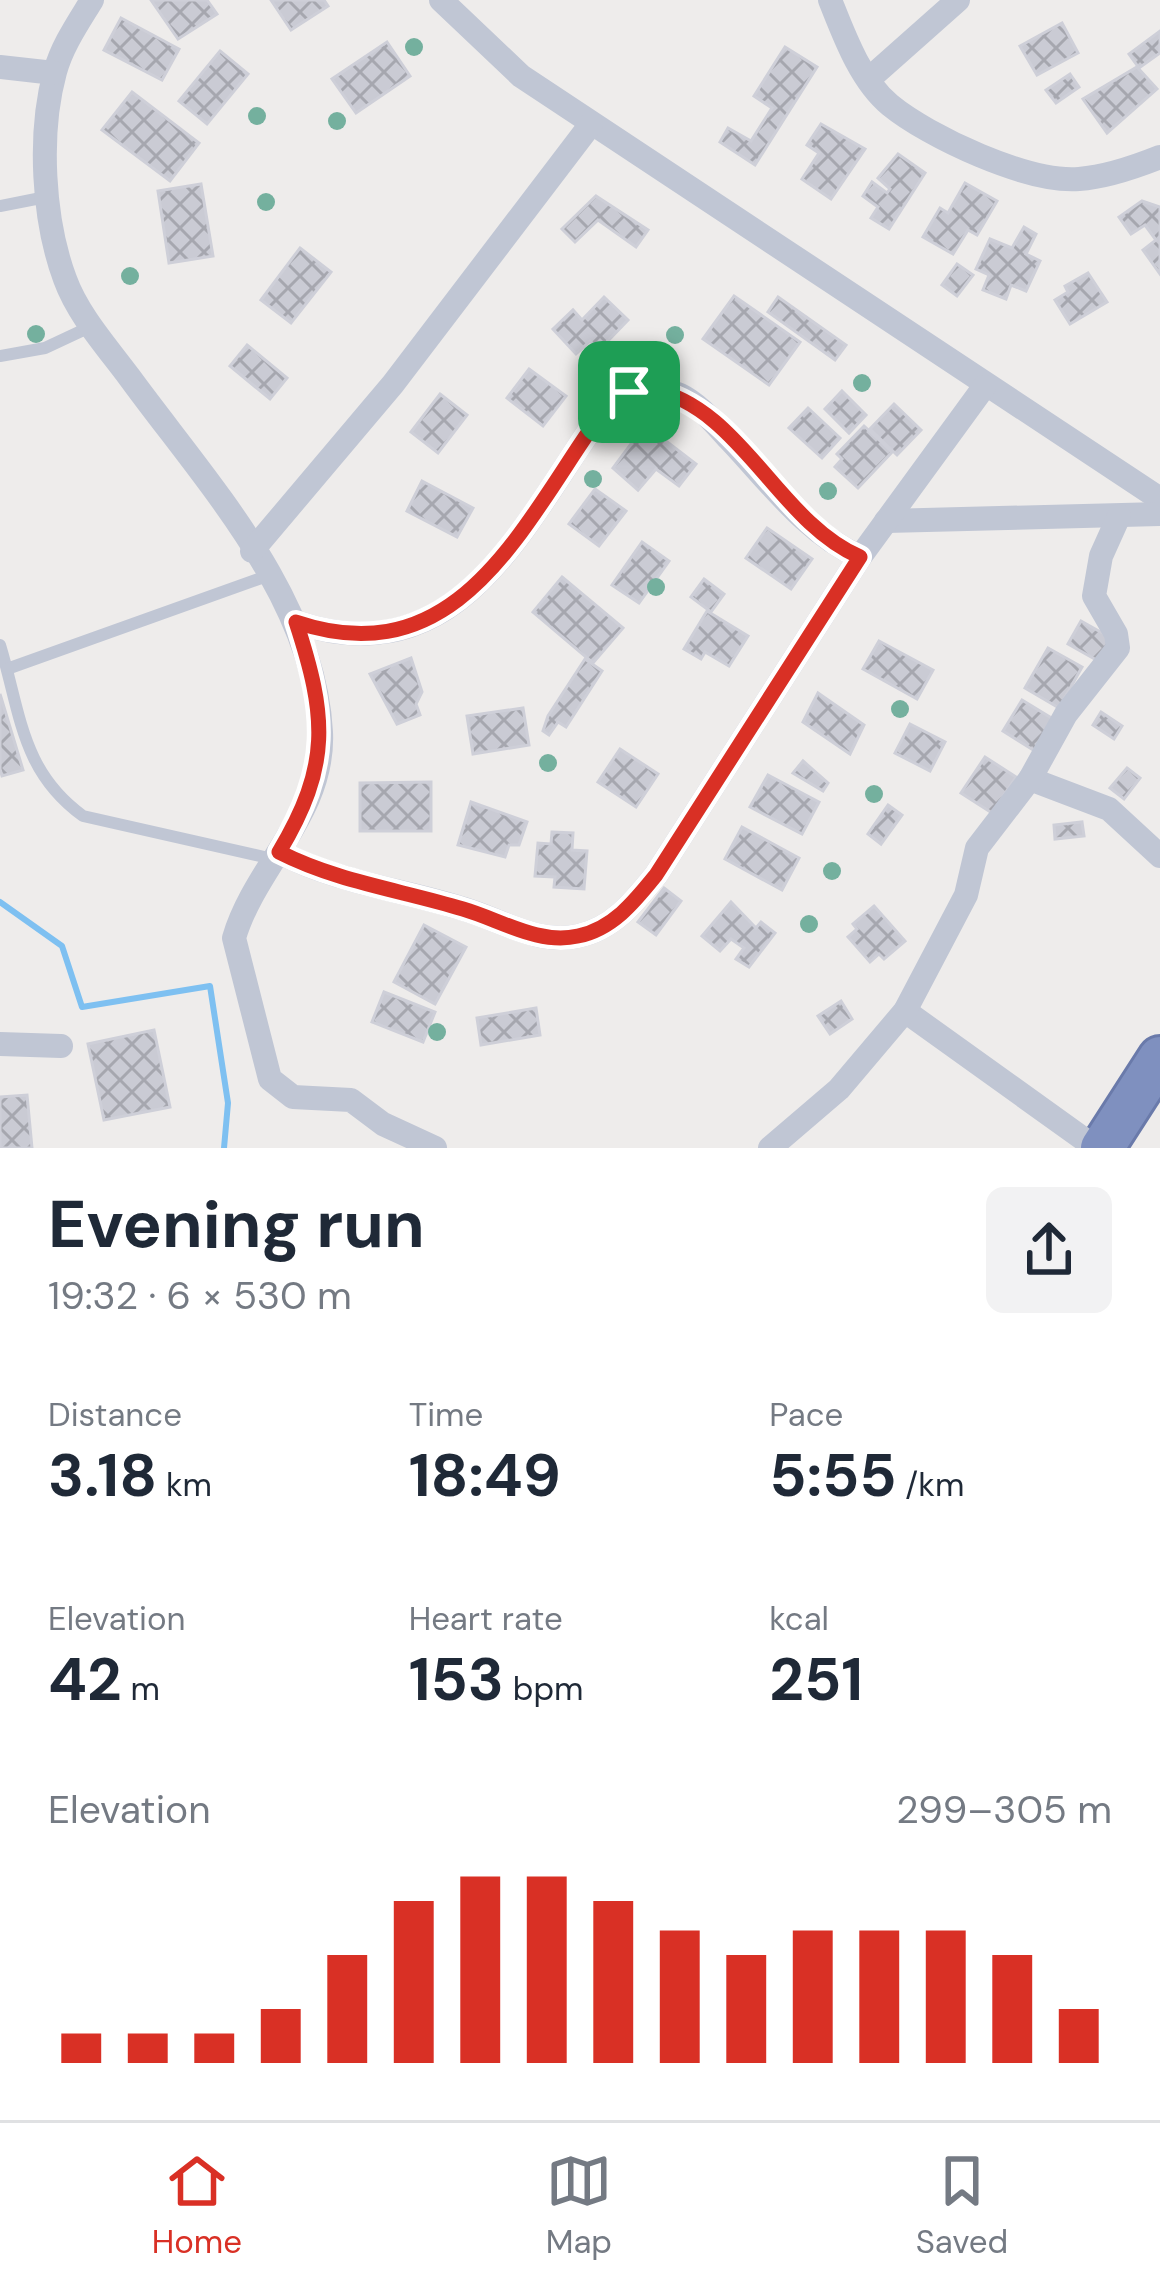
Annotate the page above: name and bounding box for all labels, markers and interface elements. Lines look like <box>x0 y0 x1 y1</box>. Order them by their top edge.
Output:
pin <box>578 341 680 443</box>
icon: arrive <box>596 359 662 425</box>
text: Evening run <box>48 1182 425 1267</box>
button: share <box>986 1187 1112 1313</box>
text: 19:32 · 6 × 530 m <box>48 1270 352 1321</box>
text: Distance <box>48 1393 182 1436</box>
text: Time <box>409 1393 483 1436</box>
text: Pace <box>769 1393 843 1436</box>
text: 3.18 <box>48 1436 157 1515</box>
text: 18:49 <box>409 1436 561 1515</box>
text: 5:55 <box>769 1436 897 1515</box>
text: km <box>157 1463 212 1506</box>
text: /km <box>897 1463 964 1506</box>
text: Elevation <box>48 1597 186 1640</box>
text: Heart rate <box>409 1597 563 1640</box>
text: kcal <box>769 1597 829 1640</box>
text: 42 <box>48 1640 122 1719</box>
text: 153 <box>409 1640 504 1719</box>
text: 251 <box>769 1640 863 1719</box>
text: m <box>122 1667 160 1710</box>
text: bpm <box>504 1667 584 1710</box>
text: Elevation <box>48 1784 211 1835</box>
text: 299–305 m <box>896 1784 1112 1835</box>
tab: Home <box>152 2148 242 2263</box>
tab: Map <box>546 2148 612 2263</box>
tab: Saved <box>916 2148 1008 2263</box>

